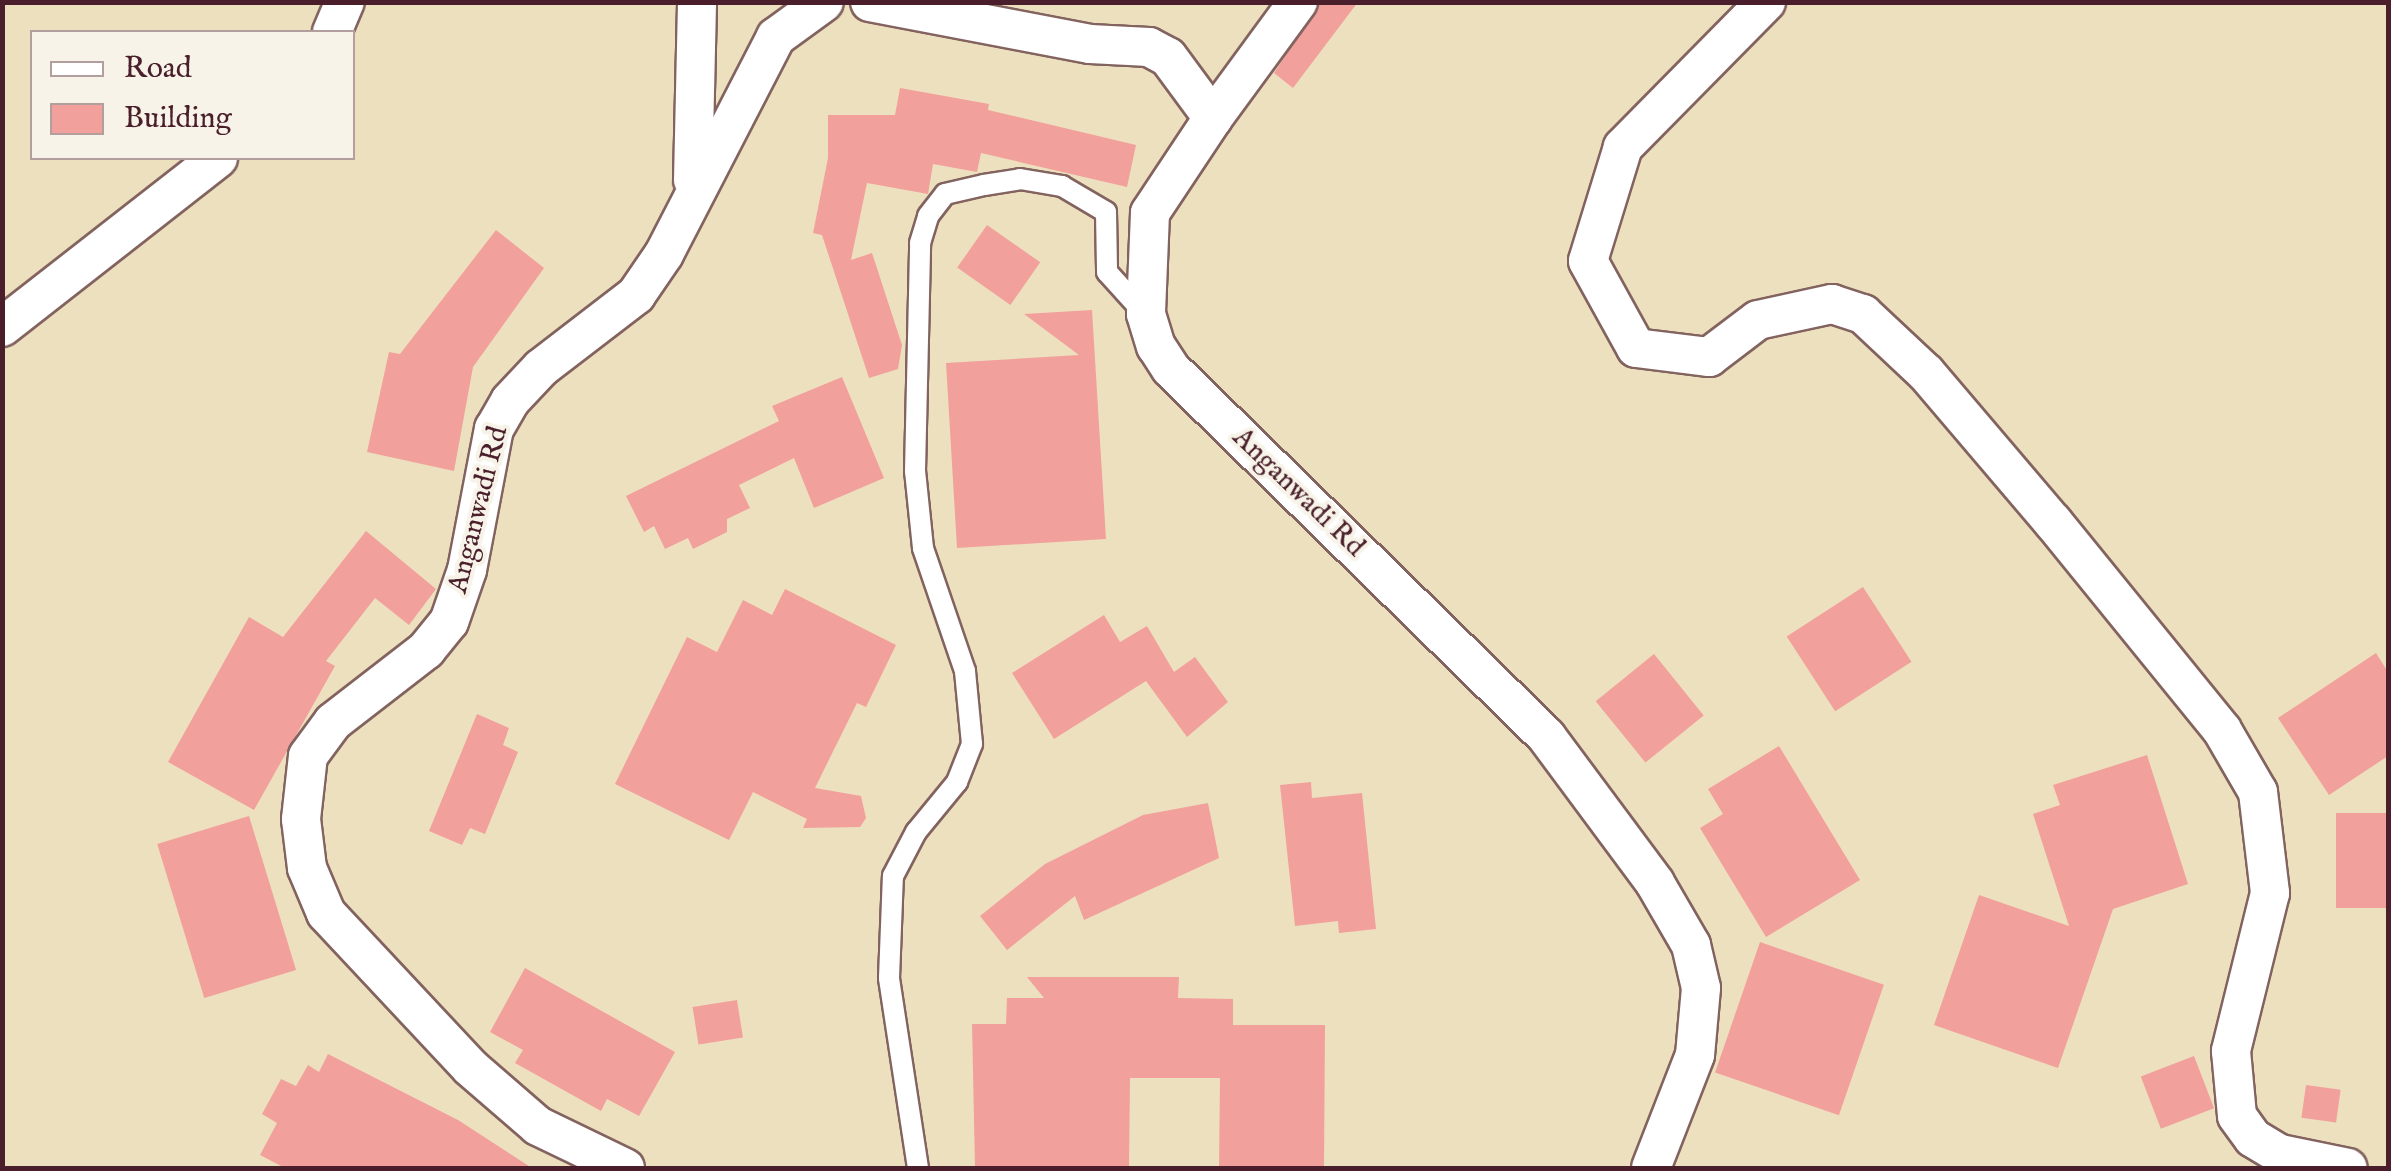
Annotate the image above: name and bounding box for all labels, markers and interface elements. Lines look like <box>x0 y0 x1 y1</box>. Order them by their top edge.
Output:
legend <box>30 30 355 160</box>
text: Road <box>124 50 192 88</box>
text: Building <box>124 100 232 138</box>
street label: Anganwadi Rd <box>1225 422 1371 564</box>
street label: Anganwadi Rd <box>442 423 516 597</box>

